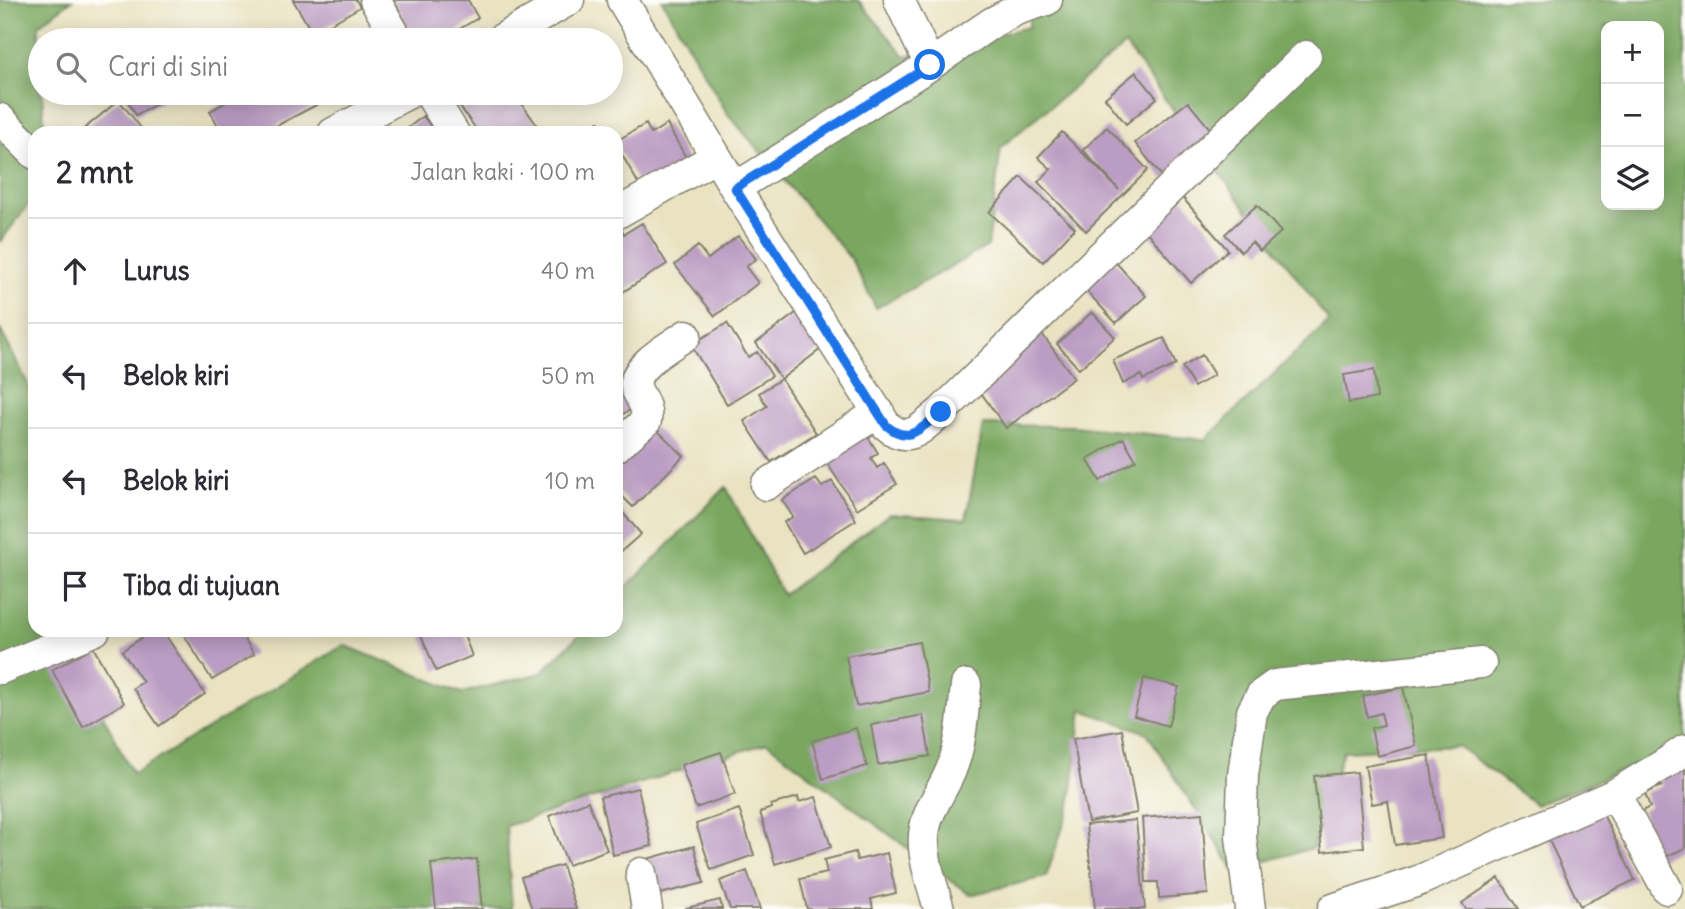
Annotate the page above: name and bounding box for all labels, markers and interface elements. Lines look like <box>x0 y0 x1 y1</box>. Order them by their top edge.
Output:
map controls <box>1601 21 1664 210</box>
button: + <box>1601 21 1664 84</box>
search box <box>28 28 623 105</box>
icon: search <box>52 48 90 86</box>
route start <box>914 49 945 80</box>
text: Cari di sini <box>108 50 228 83</box>
button: − <box>1601 84 1664 147</box>
button: layers <box>1601 147 1664 210</box>
text: 2 mnt <box>56 153 133 191</box>
text: Jalan kaki · 100 m <box>410 157 595 186</box>
icon: ahead <box>56 252 94 290</box>
text: Lurus <box>123 254 190 287</box>
text: 40 m <box>541 256 595 285</box>
icon: left <box>56 357 94 395</box>
text: Belok kiri <box>123 359 229 392</box>
text: 50 m <box>541 361 595 390</box>
route end <box>925 396 956 427</box>
icon: left <box>56 462 94 500</box>
text: Belok kiri <box>123 464 229 497</box>
text: 10 m <box>545 466 595 495</box>
icon: arrive <box>56 567 94 605</box>
text: Tiba di tujuan <box>123 569 280 602</box>

